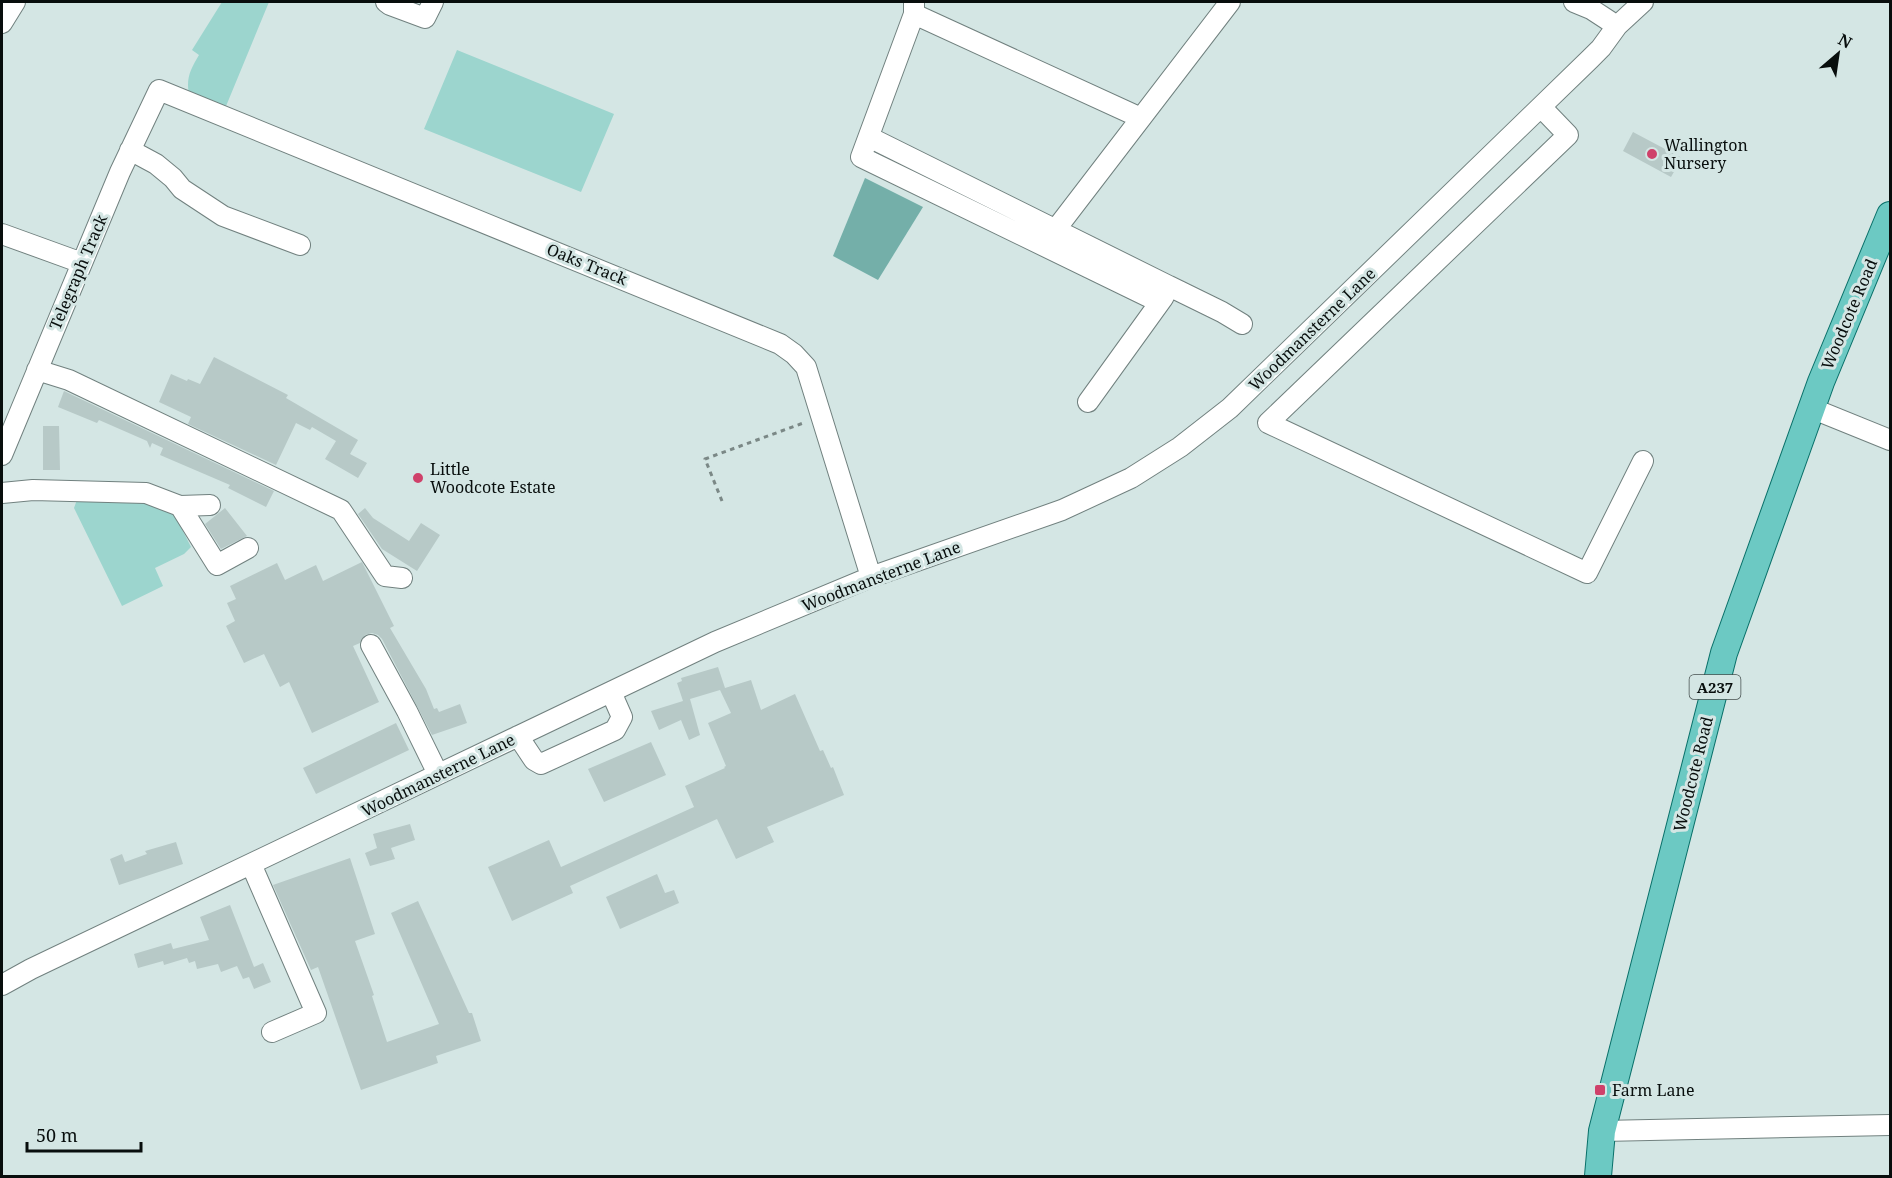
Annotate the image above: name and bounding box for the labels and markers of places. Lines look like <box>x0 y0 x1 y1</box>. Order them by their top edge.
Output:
place label: Wallington Nursery <box>1664 134 1748 174</box>
marker: Wallington Nursery <box>1645 147 1659 161</box>
place label: Little Woodcote Estate <box>430 458 556 498</box>
marker: Little Woodcote Estate <box>411 471 425 485</box>
place label: Farm Lane <box>1612 1079 1694 1101</box>
marker: Farm Lane <box>1593 1083 1607 1097</box>

